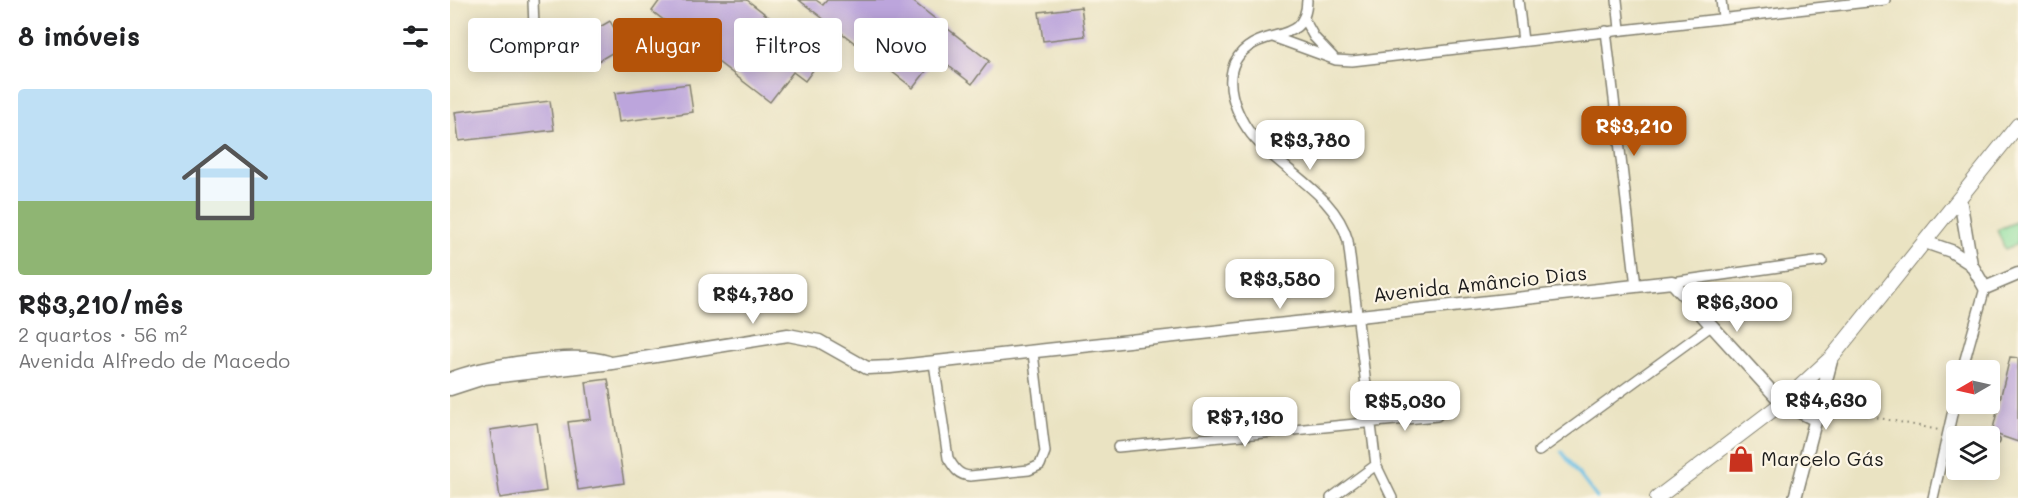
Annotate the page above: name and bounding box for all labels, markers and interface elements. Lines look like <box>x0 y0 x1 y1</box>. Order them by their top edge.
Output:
chip: Comprar <box>468 18 601 72</box>
chip: Alugar <box>613 18 722 72</box>
chip: Filtros <box>734 18 842 72</box>
chip: Novo <box>854 18 948 72</box>
text: 8 imóveis <box>18 19 140 53</box>
icon: filters <box>399 20 432 53</box>
pin: R$3,210 <box>1579 106 1689 157</box>
text: R$3,210 <box>1595 112 1673 138</box>
pin: R$3,780 <box>1255 120 1365 171</box>
text: R$3,780 <box>1270 126 1350 152</box>
icon: home <box>171 128 279 236</box>
pin: R$3,580 <box>1225 259 1335 310</box>
street label: Avenida Amâncio Dias <box>1372 259 1588 307</box>
text: R$3,580 <box>1239 265 1321 291</box>
pin: R$4,780 <box>698 274 808 325</box>
text: R$4,780 <box>712 280 794 306</box>
pin: R$6,300 <box>1682 282 1792 333</box>
text: R$3,210/mês <box>18 287 183 321</box>
text: R$6,300 <box>1696 288 1778 314</box>
text: 2 quartos · 56 m² <box>18 321 187 347</box>
text: Avenida Alfredo de Macedo <box>18 347 290 373</box>
north arrow <box>1946 360 2000 414</box>
map controls <box>1946 360 2000 480</box>
pin: R$4,630 <box>1771 380 1881 431</box>
pin: R$5,030 <box>1350 381 1460 432</box>
text: R$4,630 <box>1785 386 1867 412</box>
text: R$5,030 <box>1364 387 1446 413</box>
pin: R$7,130 <box>1190 397 1300 448</box>
text: R$7,130 <box>1206 403 1284 429</box>
button: layers <box>1946 426 2000 480</box>
shop icon: Marcelo Gás <box>1726 444 1756 474</box>
place label: Marcelo Gás <box>1761 445 1884 471</box>

